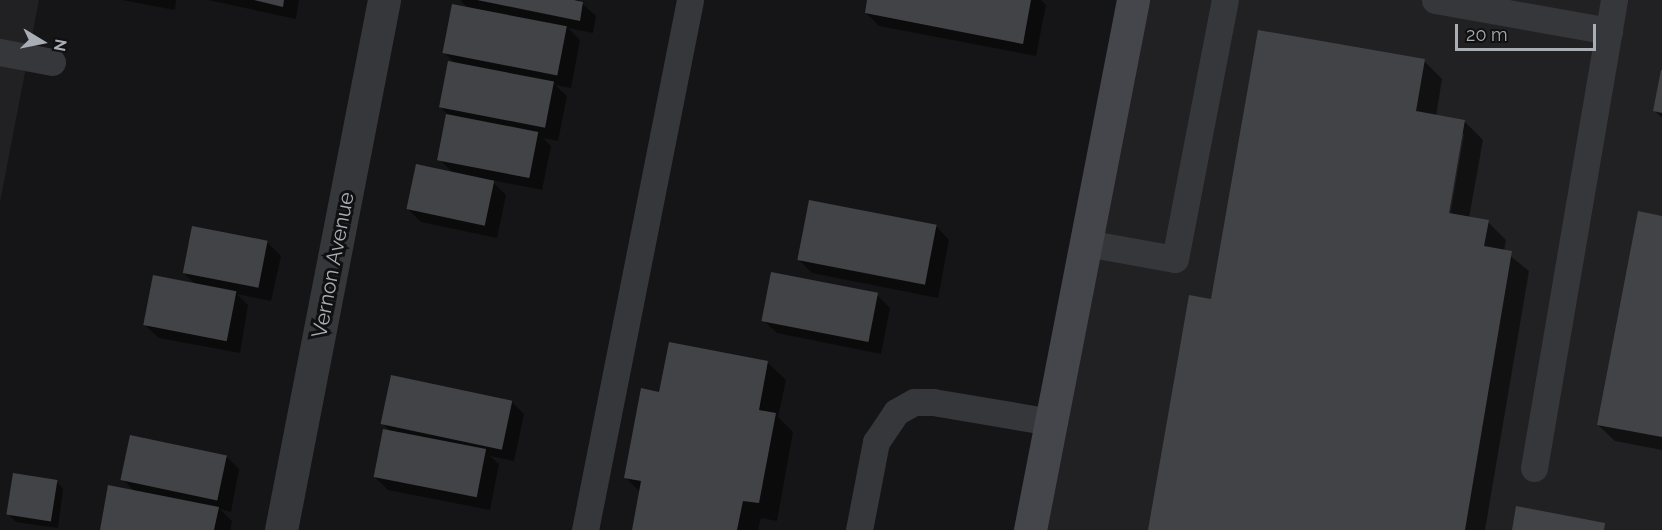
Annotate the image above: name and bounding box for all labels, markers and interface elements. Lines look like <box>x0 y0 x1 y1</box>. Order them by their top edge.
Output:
north arrow <box>12 12 72 72</box>
scale bar <box>1458 12 1599 50</box>
text: 20 m <box>1466 24 1508 45</box>
text: N <box>50 38 71 53</box>
street label: Vernon Avenue <box>306 190 360 340</box>

